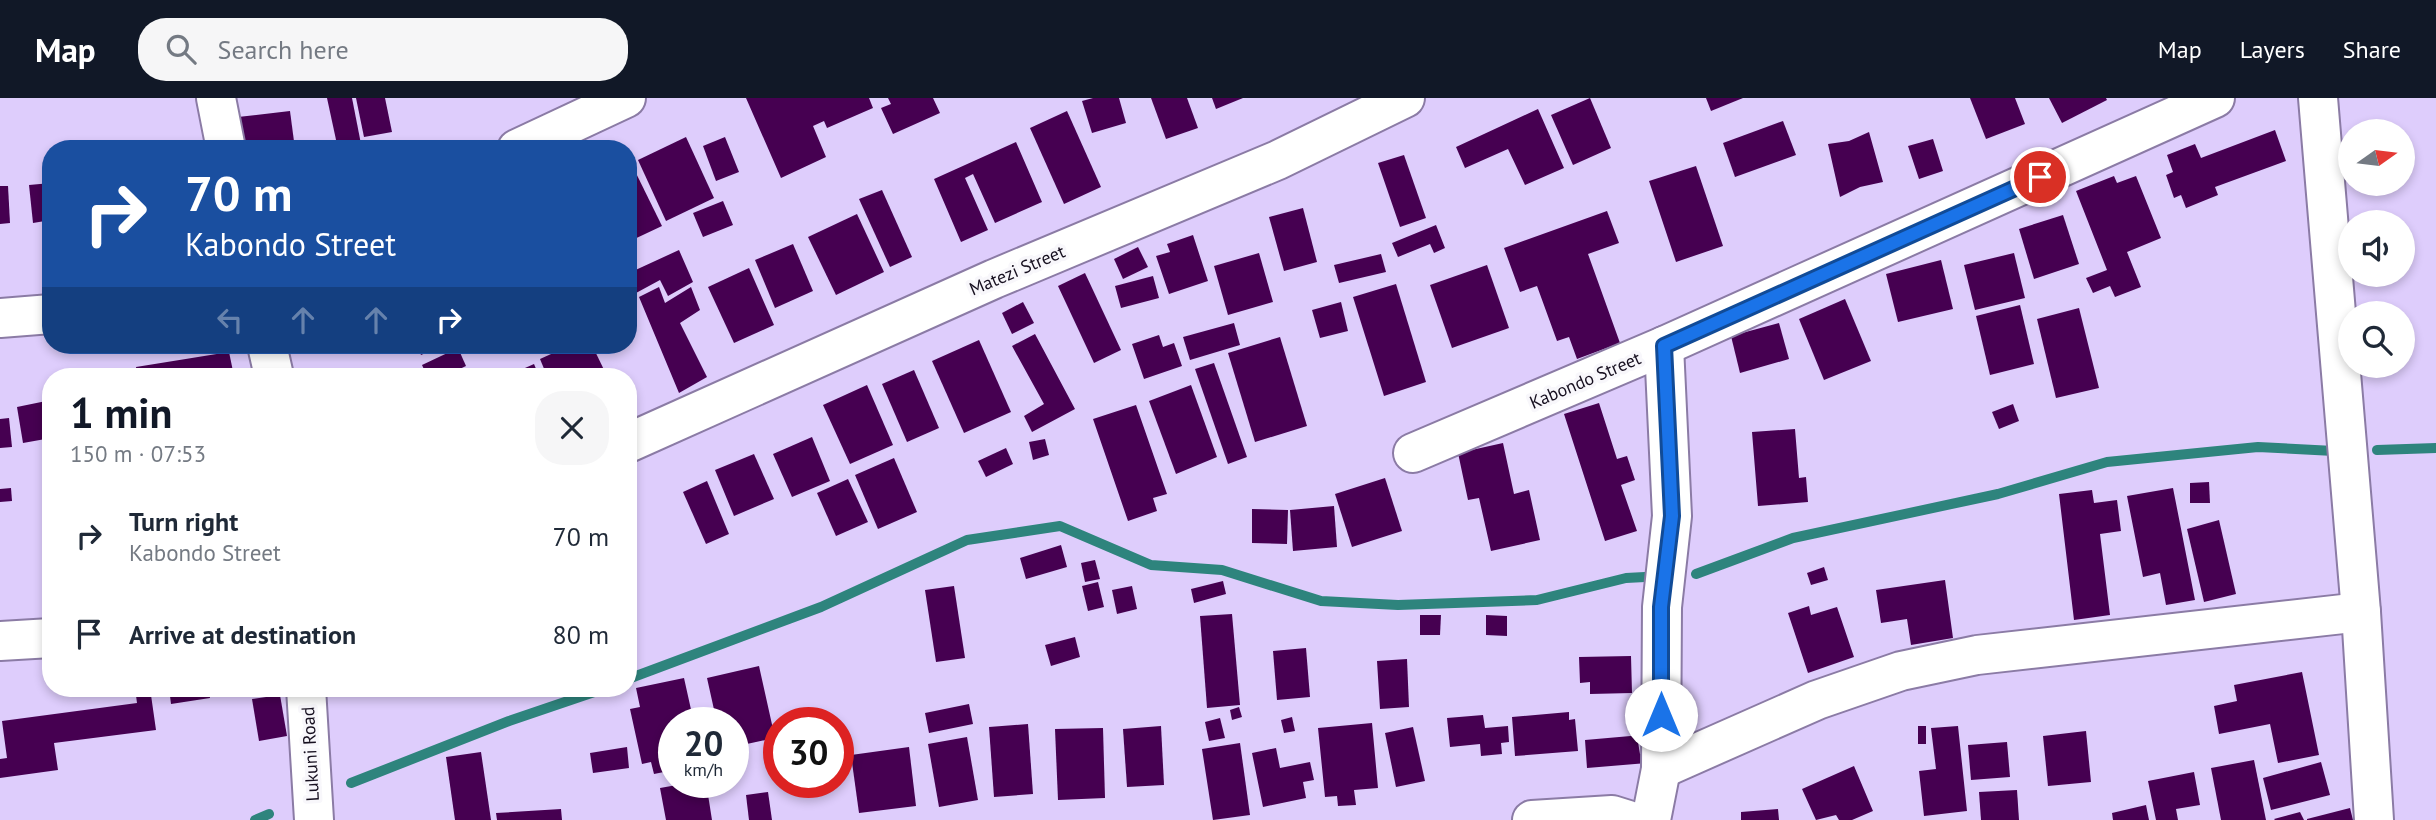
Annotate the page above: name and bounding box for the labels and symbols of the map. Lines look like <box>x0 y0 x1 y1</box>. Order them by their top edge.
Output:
north arrow <box>2338 119 2415 196</box>
pin <box>2010 147 2070 207</box>
street label: Matezi Street <box>966 240 1068 300</box>
street label: Kabondo Street <box>1526 346 1644 414</box>
position arrow <box>1624 678 1698 752</box>
street label: Lukuni Road <box>296 706 324 802</box>
speed limit sign: 30 <box>763 707 854 798</box>

